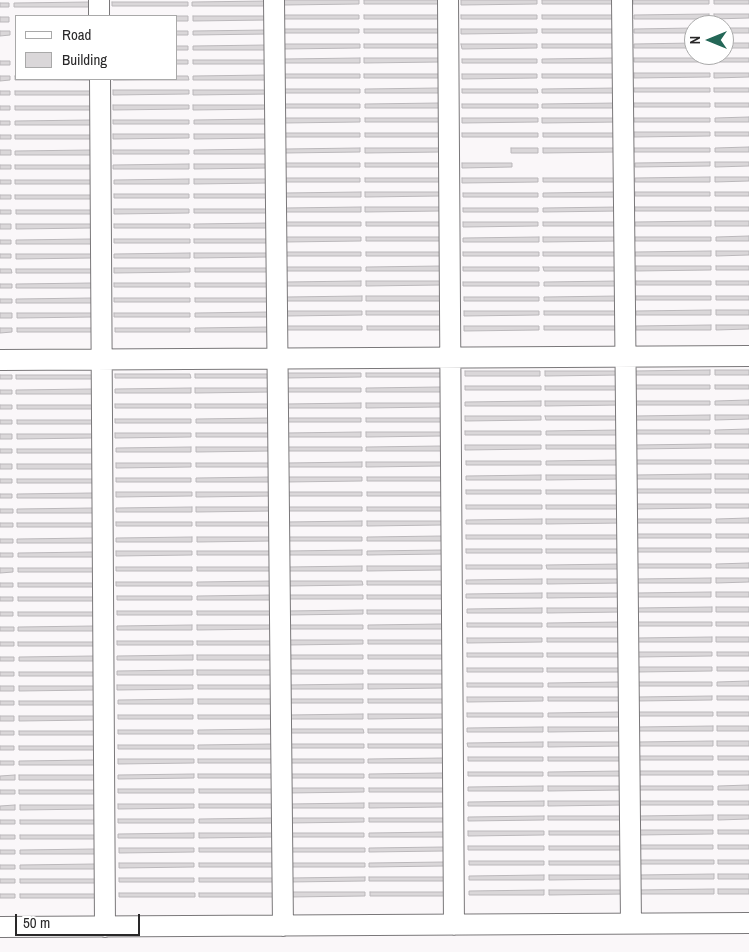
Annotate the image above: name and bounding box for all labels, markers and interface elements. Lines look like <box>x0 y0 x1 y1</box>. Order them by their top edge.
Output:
legend <box>15 15 178 80</box>
north arrow <box>684 15 734 65</box>
text: Road <box>62 24 91 45</box>
text: N <box>686 36 704 44</box>
text: Building <box>62 49 107 70</box>
scale bar <box>18 904 142 936</box>
text: 50 m <box>23 912 50 933</box>

